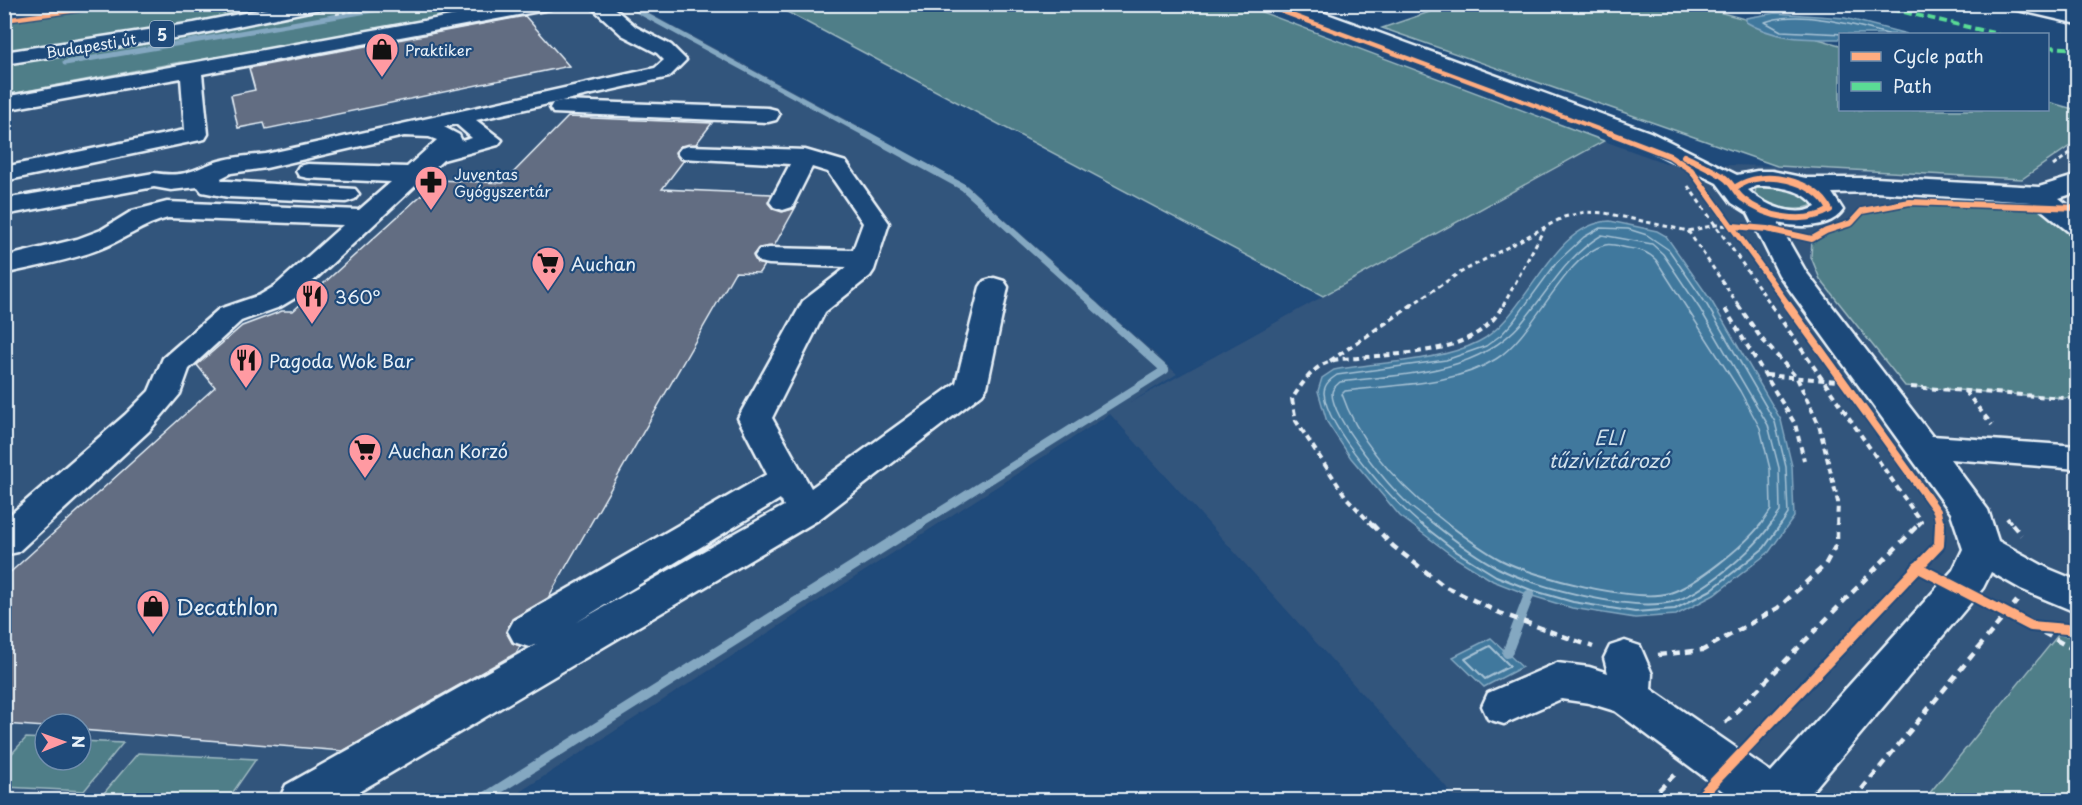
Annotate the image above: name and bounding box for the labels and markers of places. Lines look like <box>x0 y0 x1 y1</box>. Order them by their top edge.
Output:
shop icon: Praktiker <box>364 31 400 78</box>
place label: Praktiker <box>405 38 472 61</box>
place label: Juventas Gyógyszertár <box>454 162 551 202</box>
pharmacy icon: Juventas Gyógyszertár <box>413 164 449 211</box>
supermarket icon: Auchan <box>530 245 566 292</box>
place label: Auchan <box>571 250 636 277</box>
restaurant icon: 360° <box>294 278 330 325</box>
place label: 360° <box>335 283 380 310</box>
restaurant icon: Pagoda Wok Bar <box>228 342 264 389</box>
place label: Pagoda Wok Bar <box>269 347 414 374</box>
supermarket icon: Auchan Korzó <box>347 432 383 479</box>
place label: Auchan Korzó <box>388 437 508 464</box>
shop icon: Decathlon <box>135 588 171 635</box>
place label: Decathlon <box>176 590 278 622</box>

